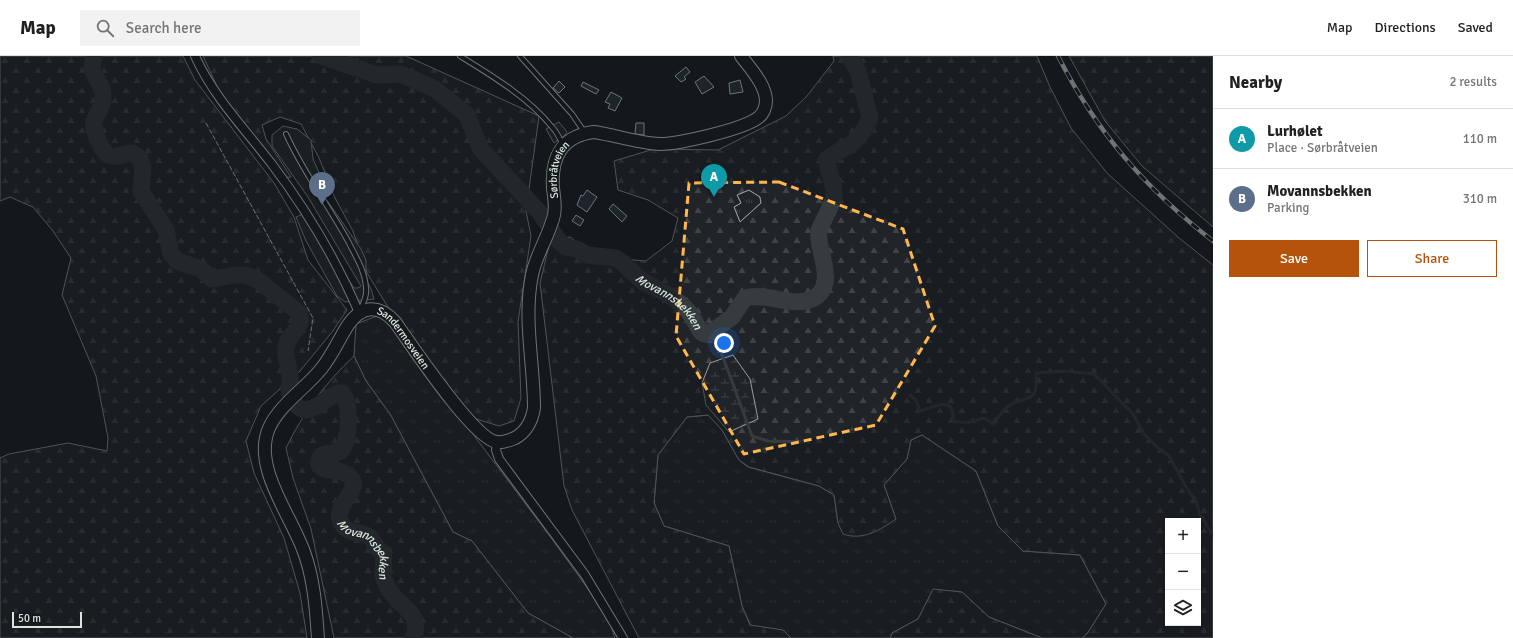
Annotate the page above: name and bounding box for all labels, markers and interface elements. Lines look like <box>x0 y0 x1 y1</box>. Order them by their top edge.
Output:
search box <box>80 10 360 46</box>
text: Map <box>20 16 56 40</box>
icon: search <box>94 17 116 39</box>
text: Search here <box>126 19 201 37</box>
text: Map <box>1327 19 1353 36</box>
text: Directions <box>1375 19 1436 36</box>
text: Saved <box>1458 19 1493 36</box>
text: Nearby <box>1229 72 1282 93</box>
text: 2 results <box>1449 74 1497 90</box>
text: Lurhølet <box>1267 122 1323 140</box>
text: A <box>1238 131 1246 147</box>
text: 110 m <box>1463 131 1497 147</box>
street label: Sørbråtveien <box>547 138 572 199</box>
text: Place · Sørbråtveien <box>1267 140 1378 156</box>
pin: A <box>701 164 727 197</box>
pin: B <box>309 172 335 205</box>
text: Movannsbekken <box>1267 182 1372 200</box>
text: B <box>1238 191 1246 207</box>
text: 310 m <box>1463 191 1497 207</box>
text: Parking <box>1267 200 1309 216</box>
button: Save <box>1229 240 1359 277</box>
button: Share <box>1367 240 1497 277</box>
water label: Movannsbekken <box>632 271 705 333</box>
street label: Sandermosveien <box>375 304 432 372</box>
your location <box>714 333 734 353</box>
water label: Movannsbekken <box>333 517 391 581</box>
map controls <box>1165 518 1201 626</box>
button: + <box>1165 518 1201 554</box>
button: − <box>1165 554 1201 590</box>
button: layers <box>1165 590 1201 626</box>
scale bar <box>12 610 82 629</box>
text: 50 m <box>18 612 41 625</box>

